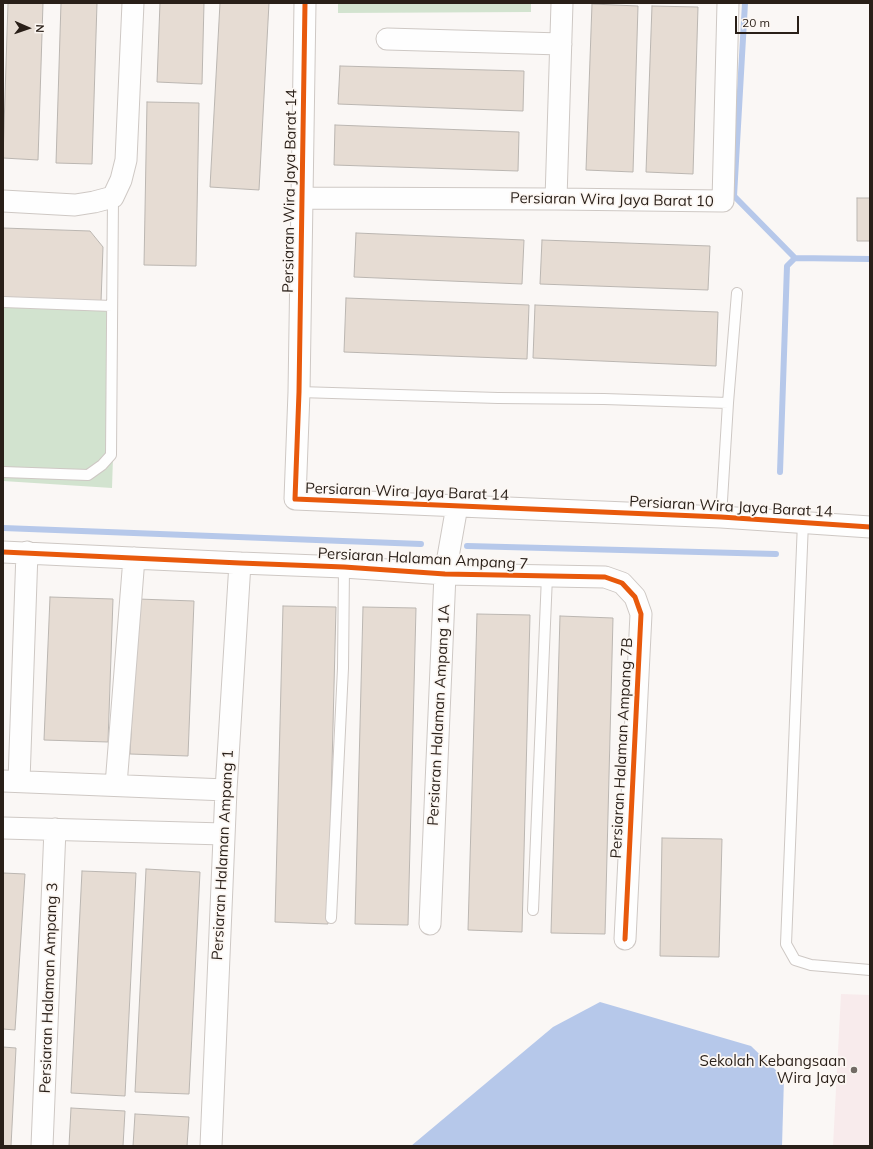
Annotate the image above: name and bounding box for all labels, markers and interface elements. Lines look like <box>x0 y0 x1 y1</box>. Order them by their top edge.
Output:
north arrow <box>8 8 48 48</box>
scale bar <box>737 8 801 34</box>
text: 20 m <box>742 15 770 30</box>
text: N <box>33 24 47 33</box>
street label: Persiaran Wira Jaya Barat 14 <box>279 89 301 293</box>
street label: Persiaran Wira Jaya Barat 10 <box>510 189 714 211</box>
street label: Persiaran Wira Jaya Barat 14 <box>305 479 509 505</box>
street label: Persiaran Wira Jaya Barat 14 <box>629 493 833 521</box>
street label: Persiaran Halaman Ampang 7 <box>317 544 529 574</box>
street label: Persiaran Halaman Ampang 1A <box>424 604 454 826</box>
street label: Persiaran Halaman Ampang 7B <box>607 637 637 859</box>
street label: Persiaran Halaman Ampang 1 <box>208 749 238 961</box>
street label: Persiaran Halaman Ampang 3 <box>36 882 62 1094</box>
place label: Sekolah Kebangsaan Wira Jaya <box>700 1052 846 1087</box>
marker: Sekolah Kebangsaan Wira Jaya <box>849 1065 859 1075</box>

